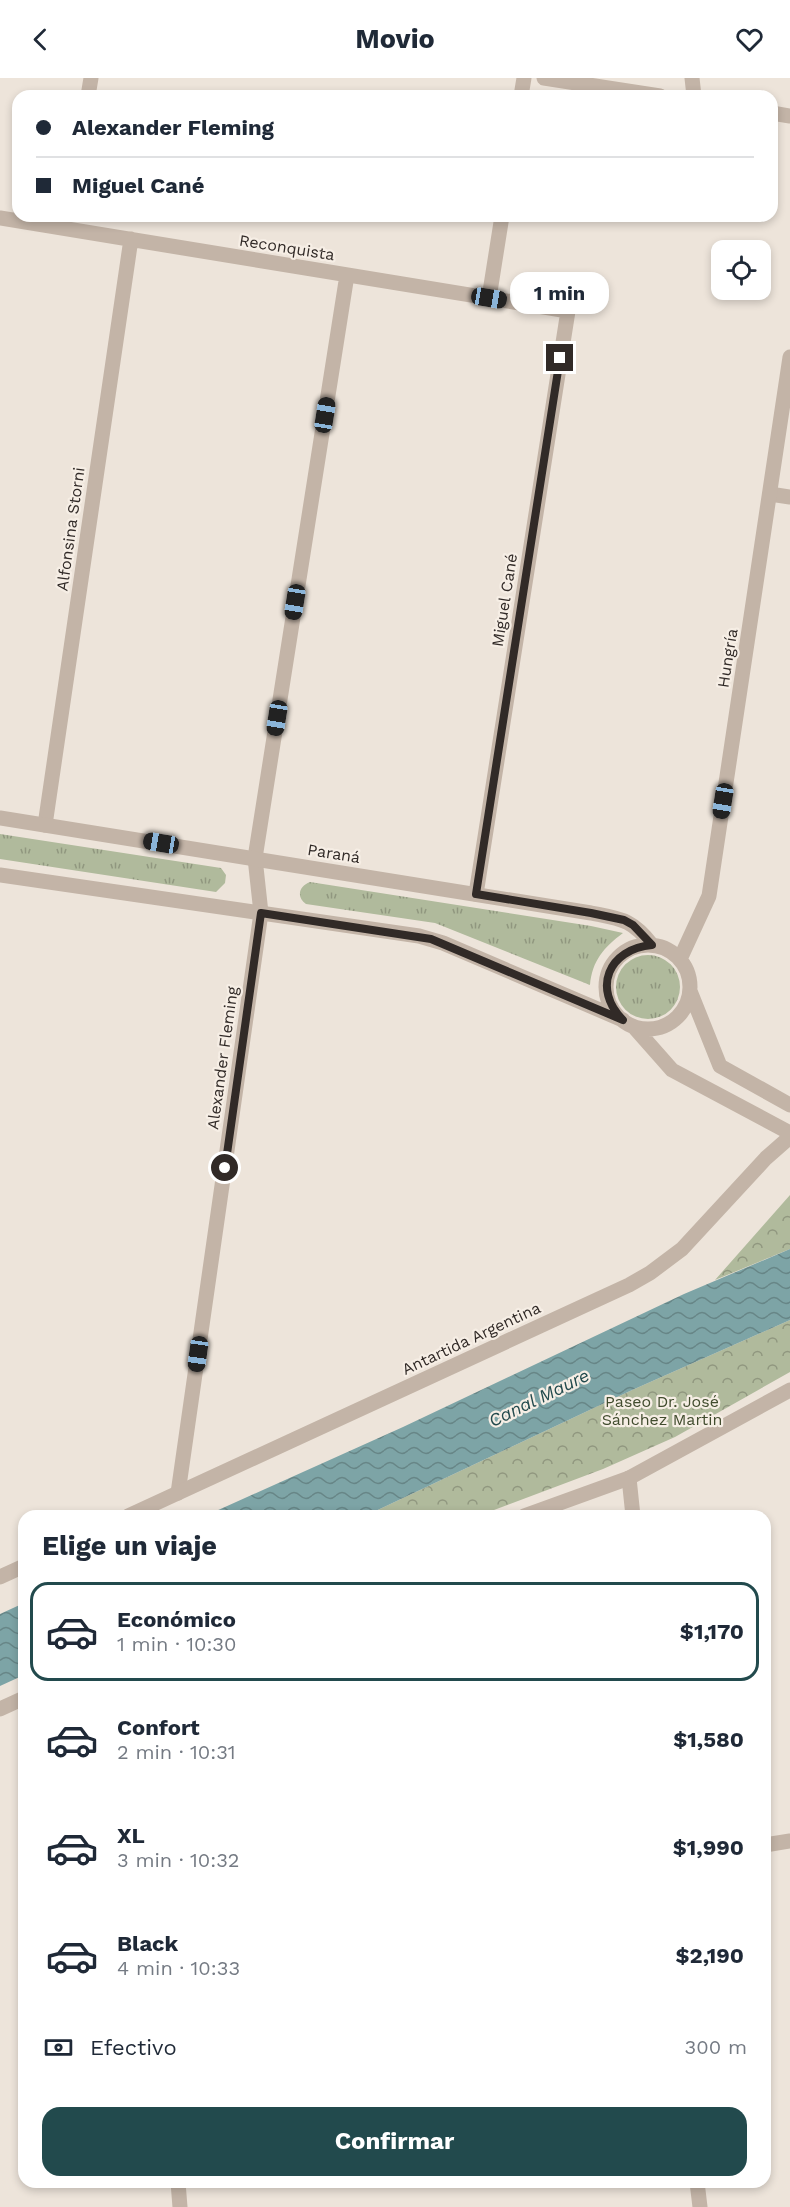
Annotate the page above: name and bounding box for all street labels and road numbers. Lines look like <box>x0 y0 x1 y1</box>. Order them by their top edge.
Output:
street label: Reconquista <box>238 231 336 264</box>
street label: Alfonsina Storni <box>52 466 89 592</box>
street label: Miguel Cané <box>488 552 521 648</box>
street label: Hungría <box>713 627 742 689</box>
street label: Paraná <box>306 840 362 867</box>
street label: Alexander Fleming <box>203 985 242 1131</box>
street label: Antartida Argentina <box>399 1298 544 1379</box>

